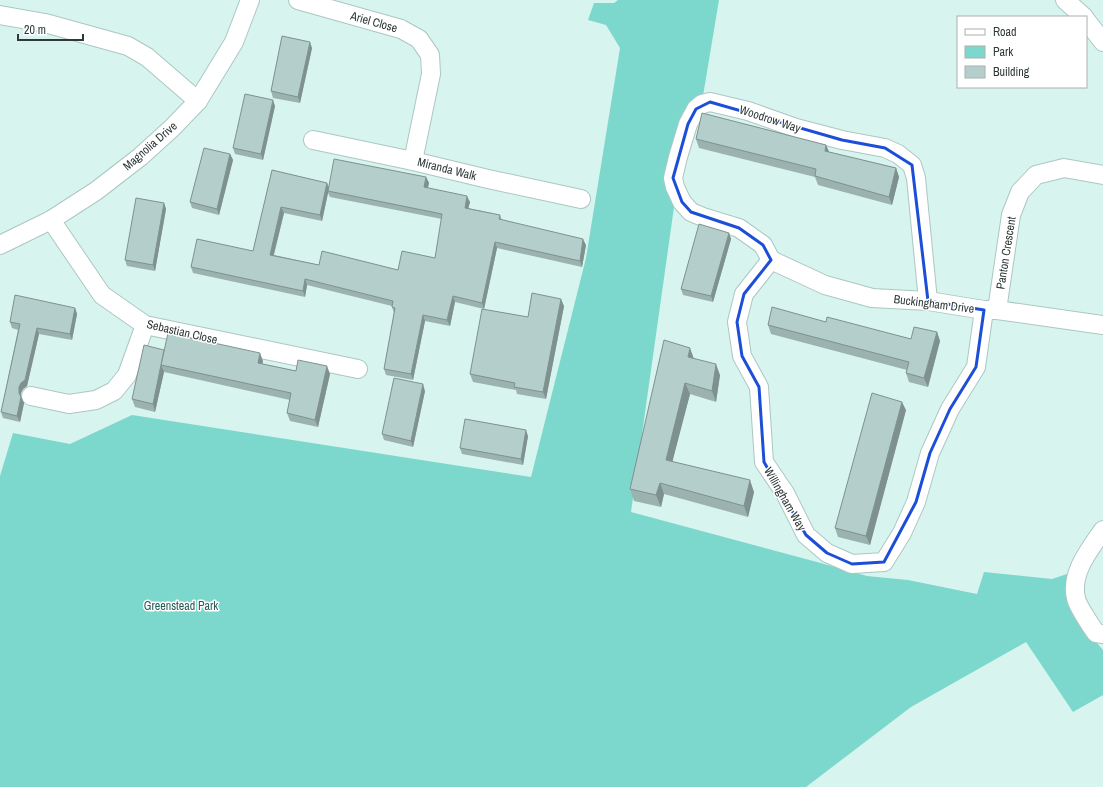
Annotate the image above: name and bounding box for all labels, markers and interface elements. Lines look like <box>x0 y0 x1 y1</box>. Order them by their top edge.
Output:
street label: Ariel Close <box>348 7 399 36</box>
scale bar <box>18 16 83 42</box>
legend <box>957 16 1087 88</box>
text: 20 m <box>24 22 46 38</box>
text: Road <box>993 24 1017 40</box>
text: Park <box>993 44 1013 60</box>
text: Building <box>993 64 1030 80</box>
street label: Woodrow Way <box>737 102 803 136</box>
street label: Magnolia Drive <box>120 118 180 174</box>
street label: Miranda Walk <box>416 154 478 184</box>
street label: Panton Crescent <box>992 215 1020 290</box>
street label: Buckingham Drive <box>893 291 975 317</box>
street label: Sebastian Close <box>145 316 219 348</box>
street label: Willingham Way <box>760 464 810 534</box>
park label: Greenstead Park <box>144 598 218 614</box>

